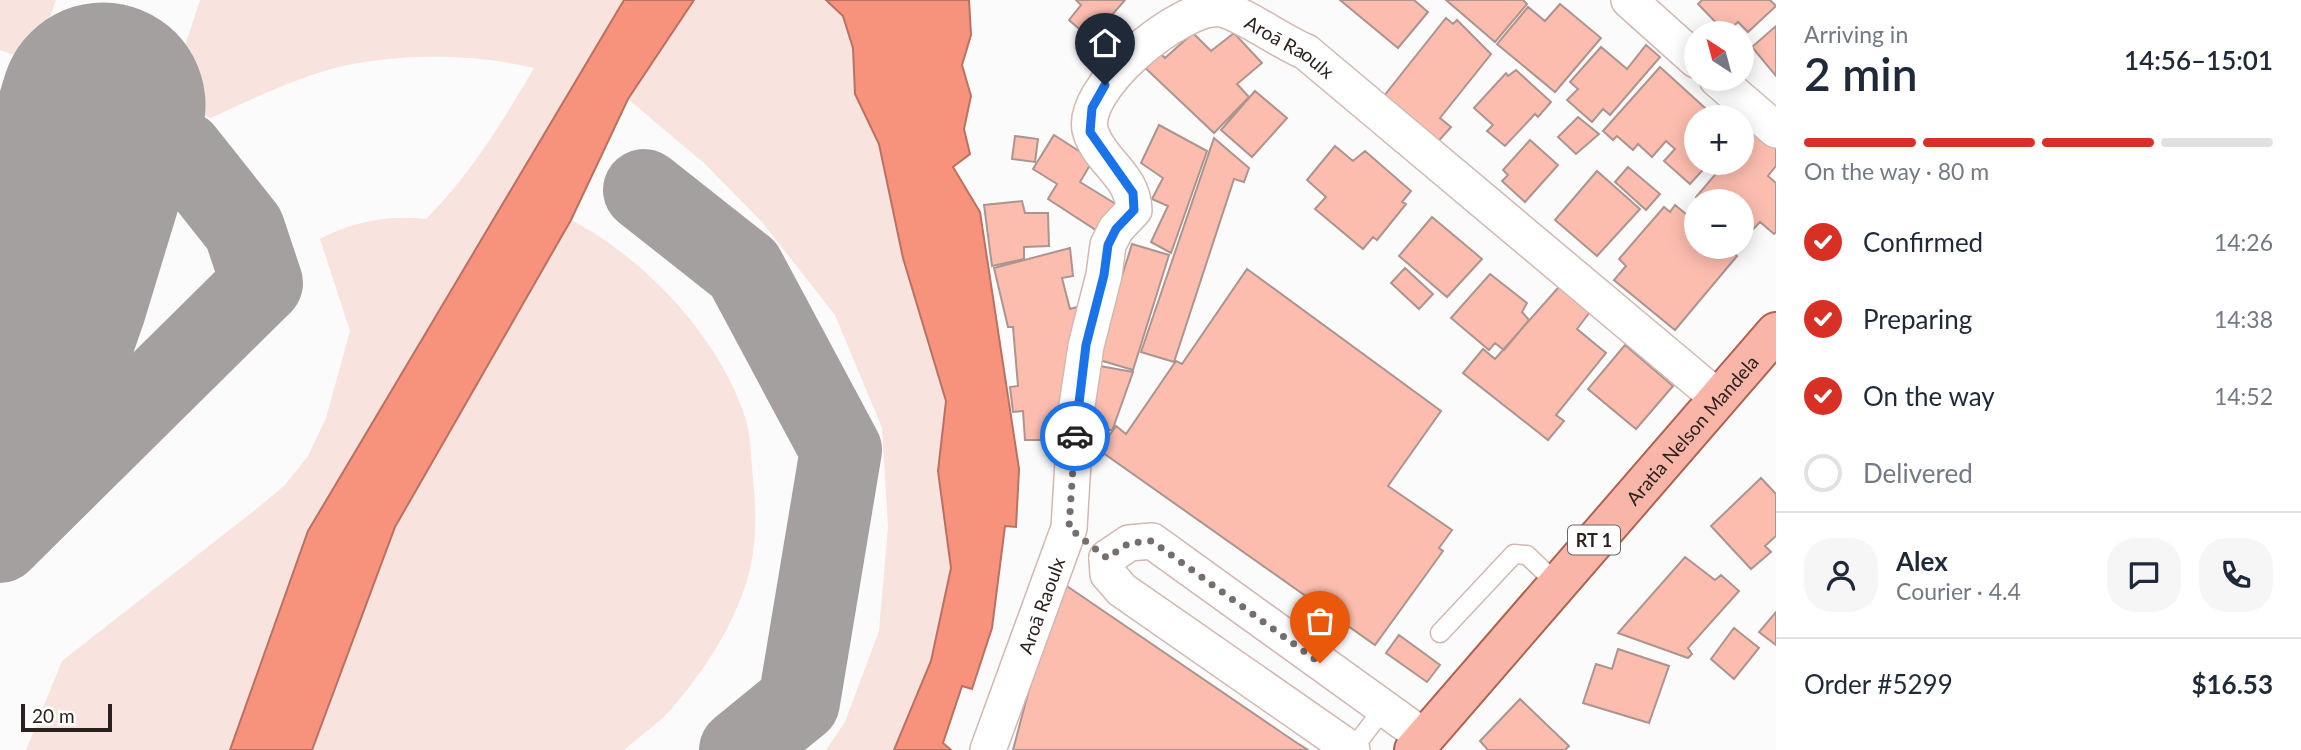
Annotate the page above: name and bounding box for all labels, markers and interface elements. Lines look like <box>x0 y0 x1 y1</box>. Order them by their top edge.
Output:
street label: Aroā Raoulx <box>1241 10 1340 83</box>
pin <box>1075 13 1135 85</box>
text: Arriving in <box>1804 20 1908 48</box>
north arrow <box>1684 21 1754 91</box>
map controls <box>1684 21 1754 259</box>
icon: home <box>1086 24 1124 62</box>
text: 14:56–15:01 <box>2124 44 2273 76</box>
text: 2 min <box>1804 46 1918 101</box>
button: + <box>1684 105 1754 175</box>
text: On the way · 80 m <box>1804 157 1989 185</box>
button: − <box>1684 189 1754 259</box>
icon: check <box>1804 223 1842 261</box>
text: Confirmed <box>1863 226 1983 258</box>
text: 14:26 <box>2214 228 2273 256</box>
icon: check <box>1804 300 1842 338</box>
text: Preparing <box>1863 303 1972 335</box>
text: 14:38 <box>2214 305 2273 333</box>
street label: Aratia Nelson Mandela <box>1621 350 1763 509</box>
icon: check <box>1804 377 1842 415</box>
text: On the way <box>1863 380 1995 412</box>
text: 14:52 <box>2214 382 2273 410</box>
courier <box>1040 401 1110 471</box>
icon: car <box>1056 417 1094 455</box>
text: Delivered <box>1863 457 1973 489</box>
road number: RT 1 <box>1568 526 1620 554</box>
button: person <box>1804 538 1878 612</box>
button: chat <box>2107 538 2181 612</box>
button: phone <box>2199 538 2273 612</box>
text: Alex <box>1896 545 1948 577</box>
street label: Aroā Raoulx <box>1013 553 1069 657</box>
text: Courier · 4.4 <box>1896 577 2021 605</box>
pin <box>1290 591 1350 663</box>
icon: bag <box>1301 602 1339 640</box>
text: Order #5299 <box>1804 668 1953 700</box>
text: $16.53 <box>2191 668 2273 700</box>
scale bar <box>21 701 112 733</box>
text: 20 m <box>32 704 75 727</box>

